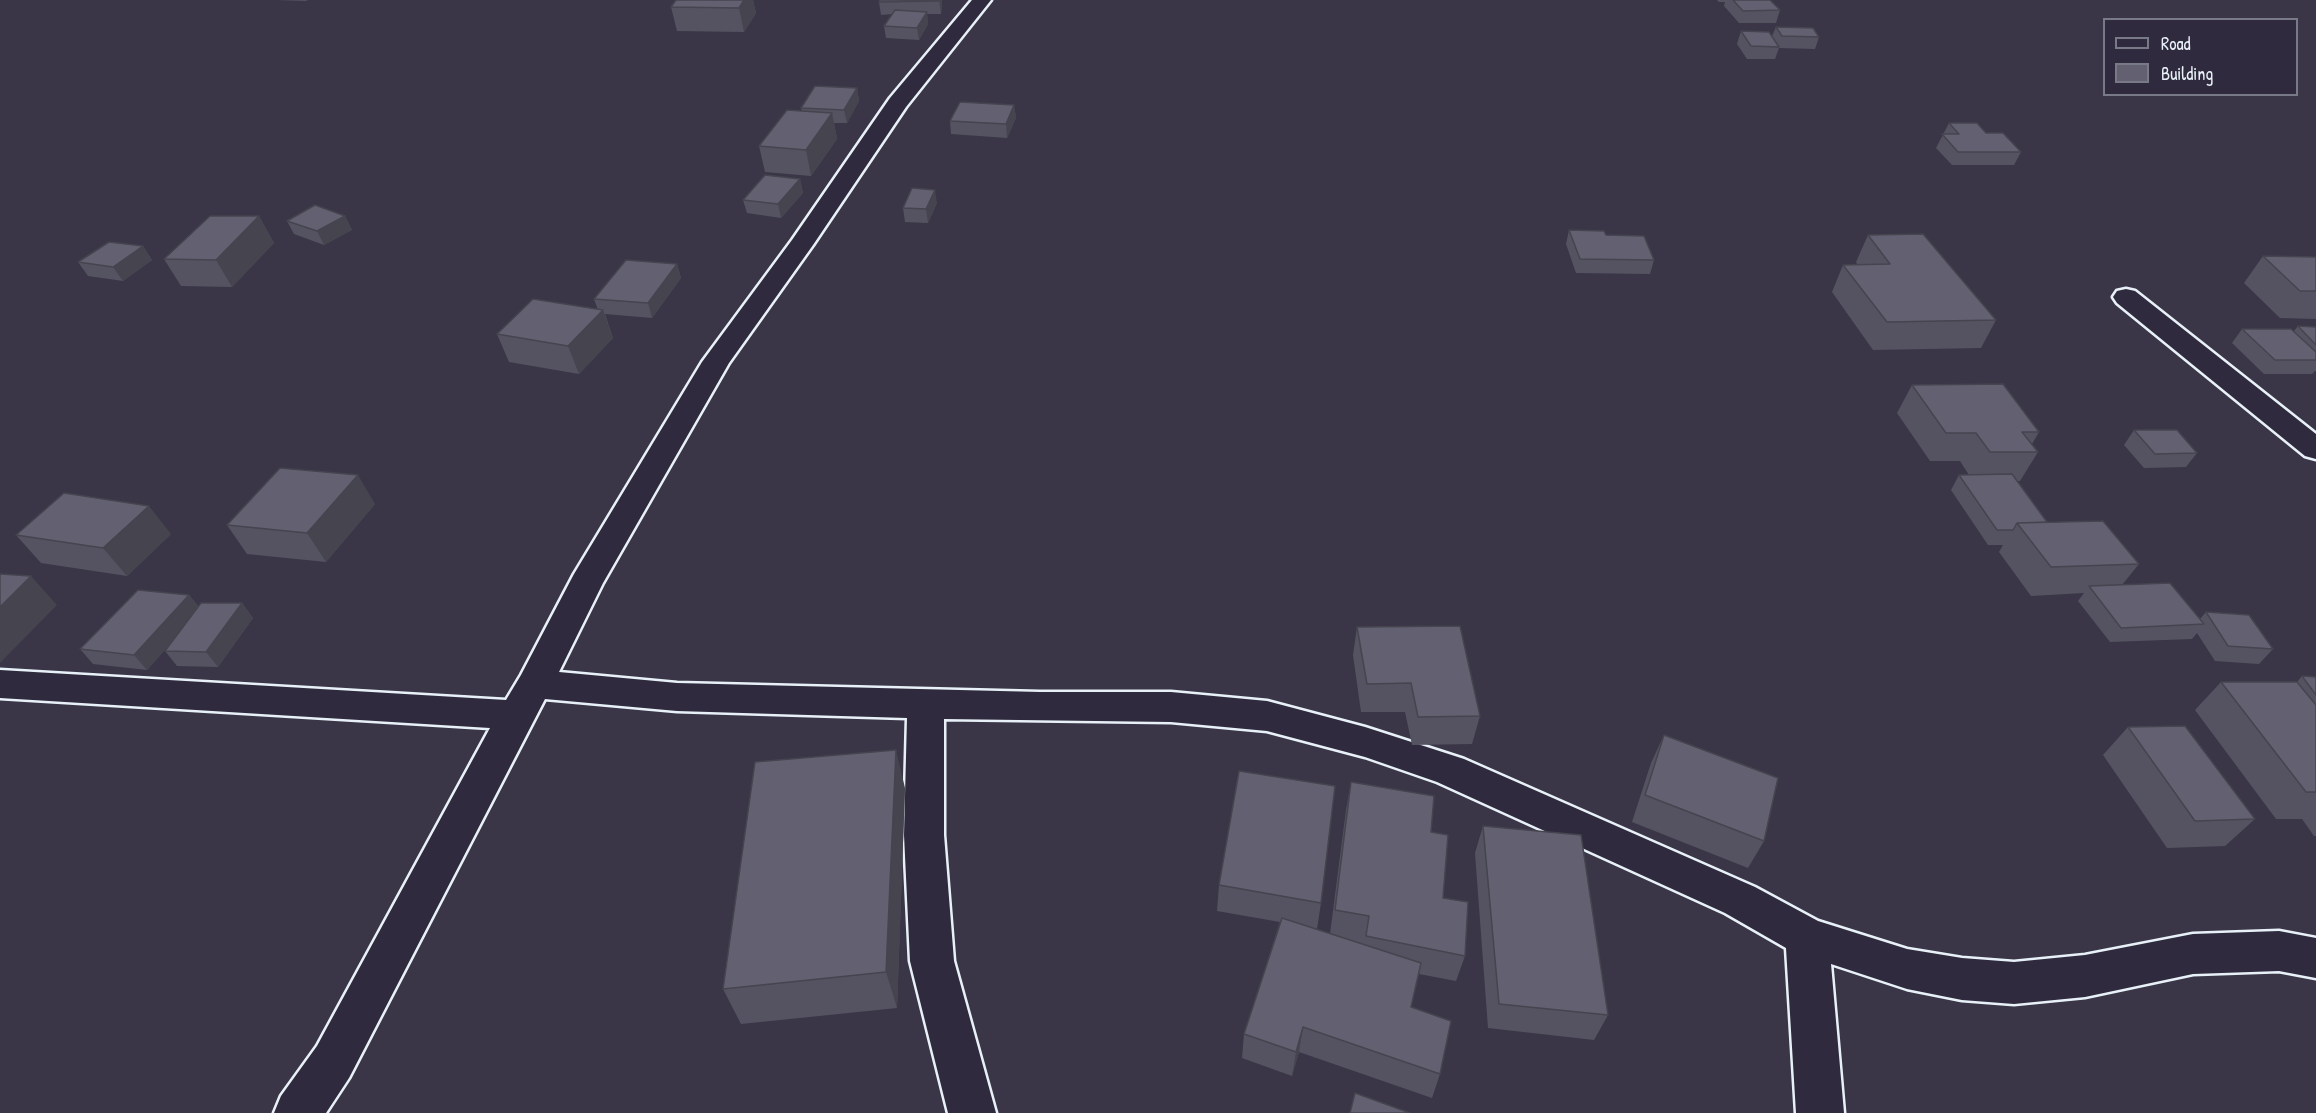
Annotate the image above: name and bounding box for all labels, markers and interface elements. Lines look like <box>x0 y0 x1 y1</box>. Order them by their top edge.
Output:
legend <box>2103 18 2298 96</box>
text: Road <box>2161 31 2191 56</box>
text: Building <box>2161 61 2213 86</box>

